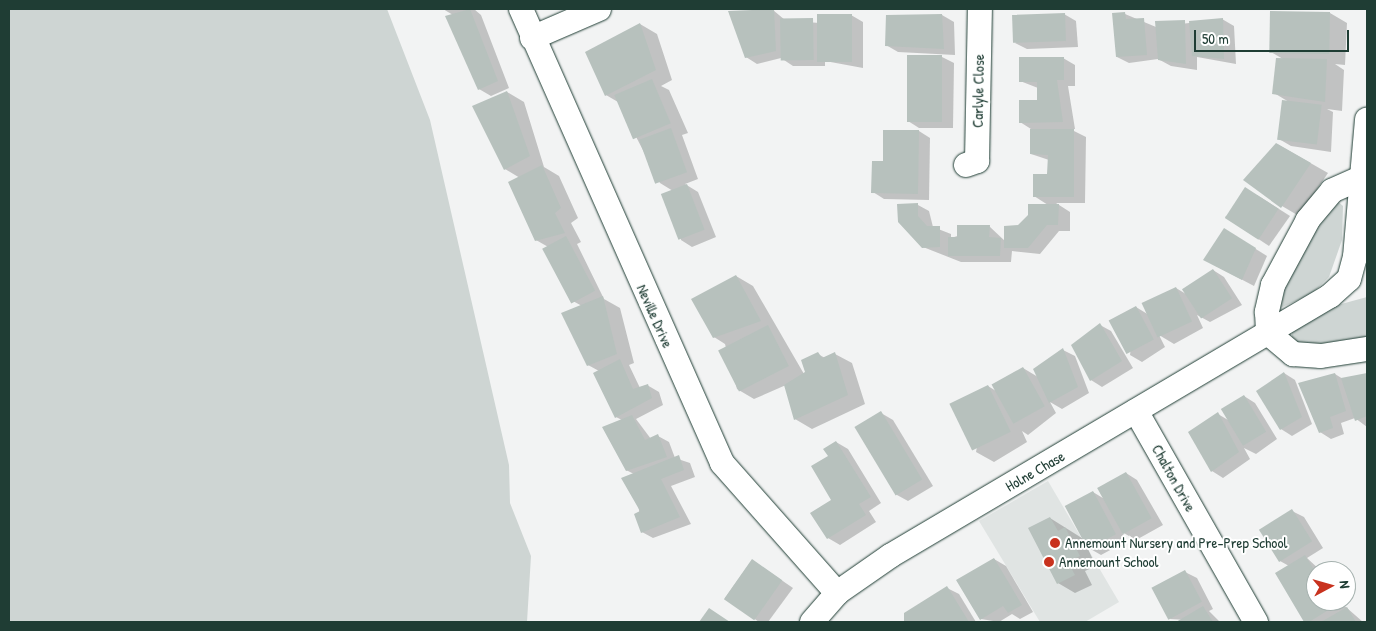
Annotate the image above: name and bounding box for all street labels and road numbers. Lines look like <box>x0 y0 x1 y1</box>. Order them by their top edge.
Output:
street label: Carlyle Close <box>968 54 988 128</box>
street label: Neville Drive <box>633 282 677 350</box>
street label: Chalton Drive <box>1148 441 1200 515</box>
street label: Holne Chase <box>1002 447 1068 495</box>

